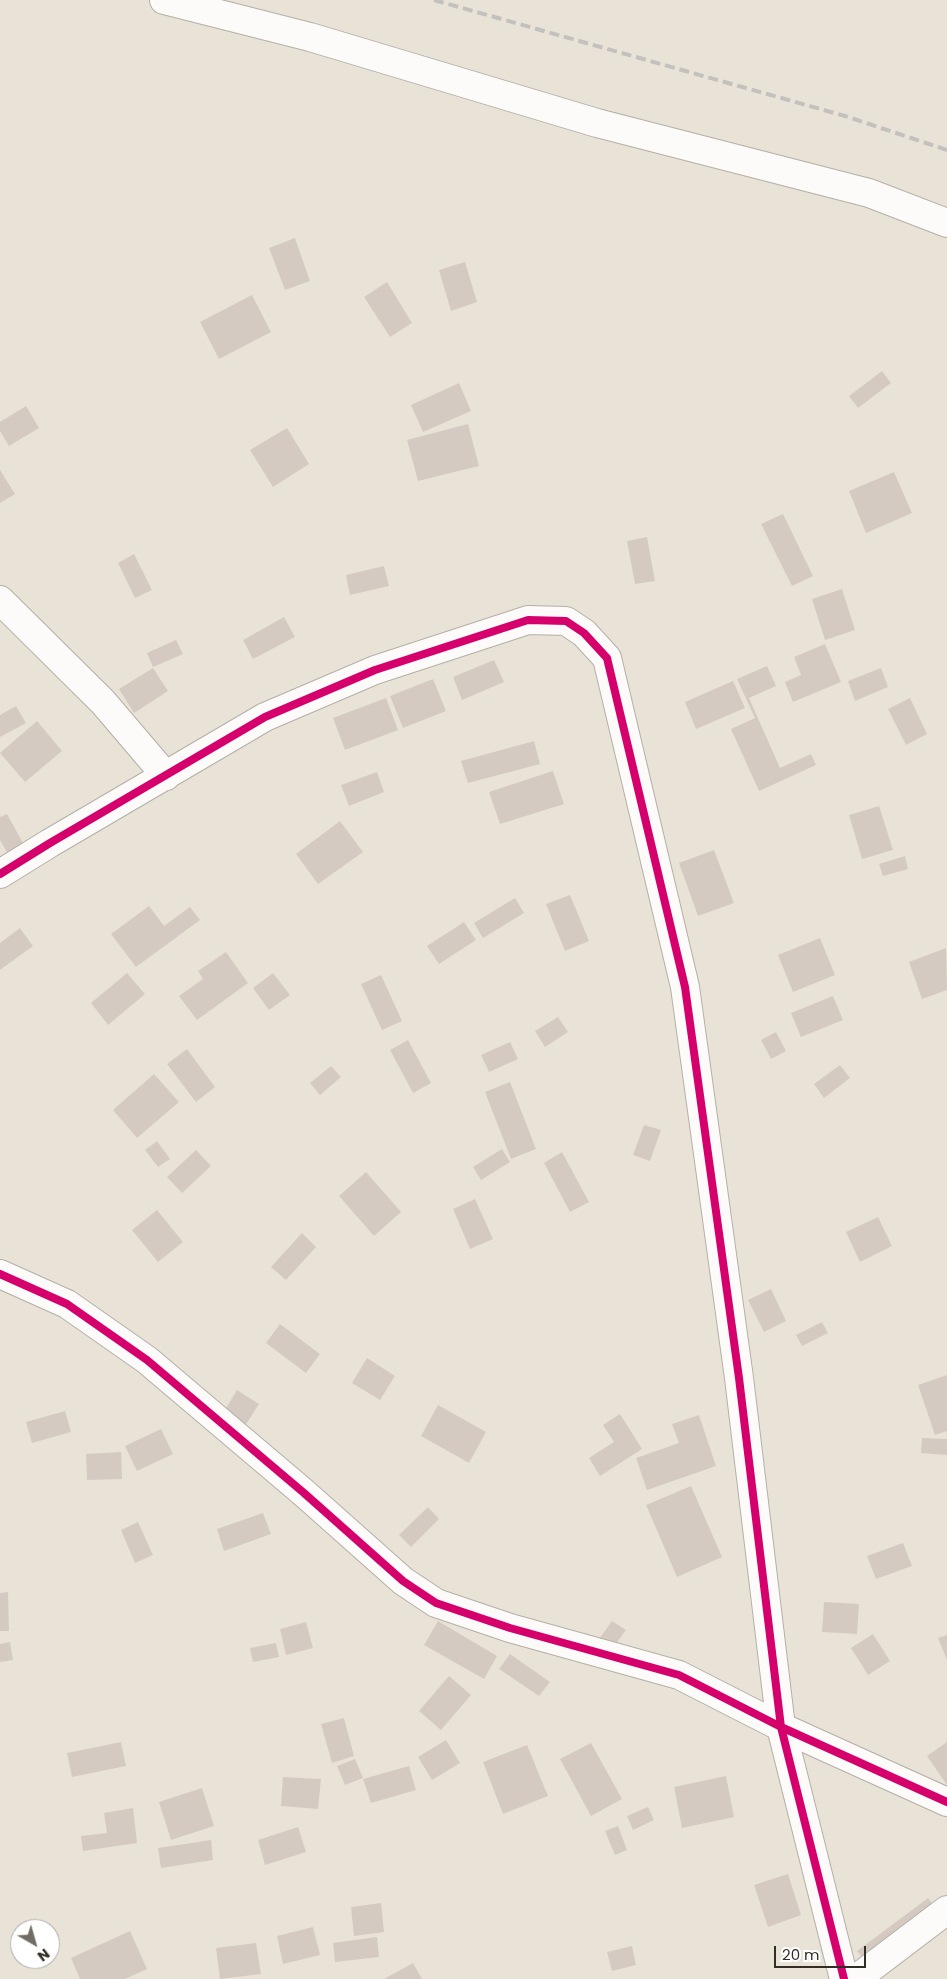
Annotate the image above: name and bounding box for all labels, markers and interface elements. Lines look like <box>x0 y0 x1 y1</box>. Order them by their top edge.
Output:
north arrow <box>10 1919 60 1969</box>
scale bar <box>777 1936 870 1968</box>
text: N <box>33 1944 54 1966</box>
text: 20 m <box>782 1944 820 1965</box>

